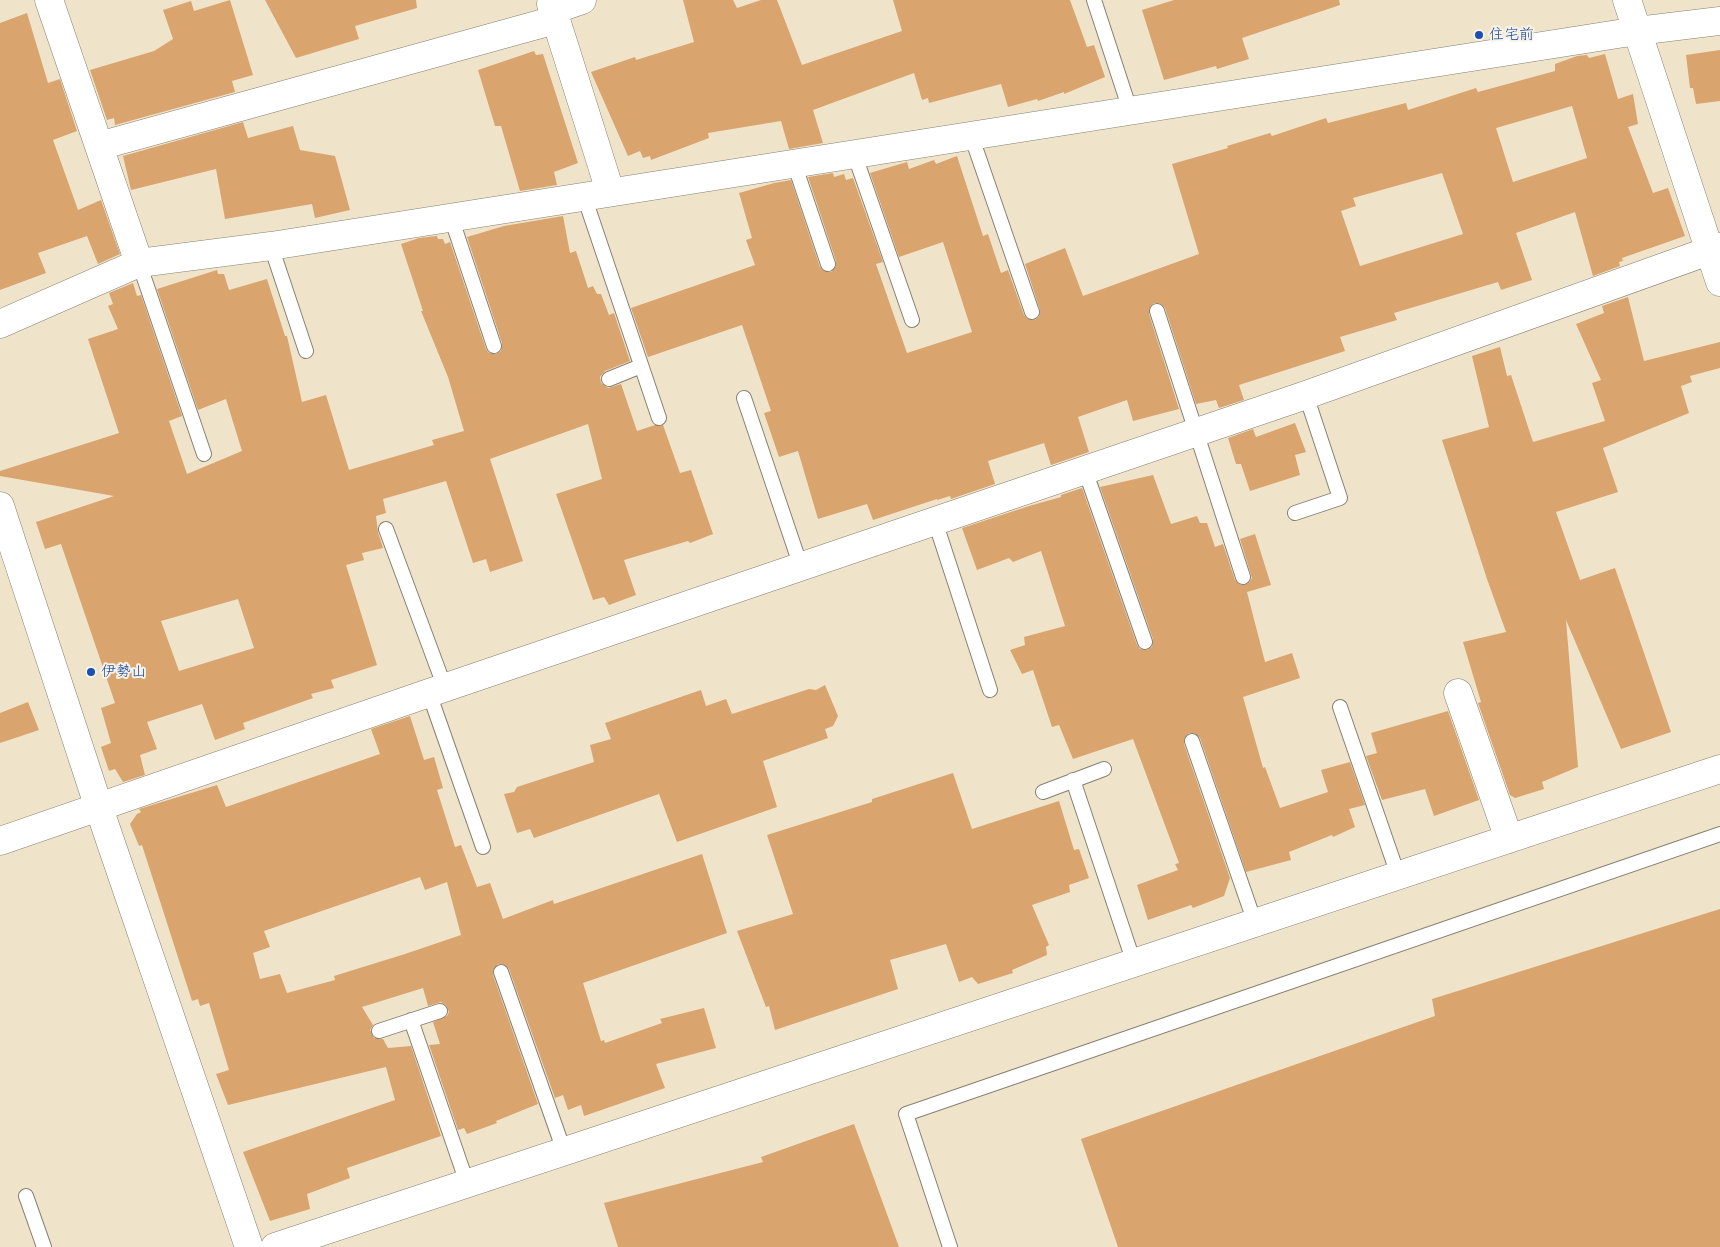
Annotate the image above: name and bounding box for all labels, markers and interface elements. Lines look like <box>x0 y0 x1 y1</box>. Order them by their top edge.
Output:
place label: 住宅前 <box>1489 26 1534 44</box>
marker: 住宅前 <box>1473 29 1485 41</box>
place label: 伊勢山 <box>101 663 146 681</box>
marker: 伊勢山 <box>85 666 97 678</box>

